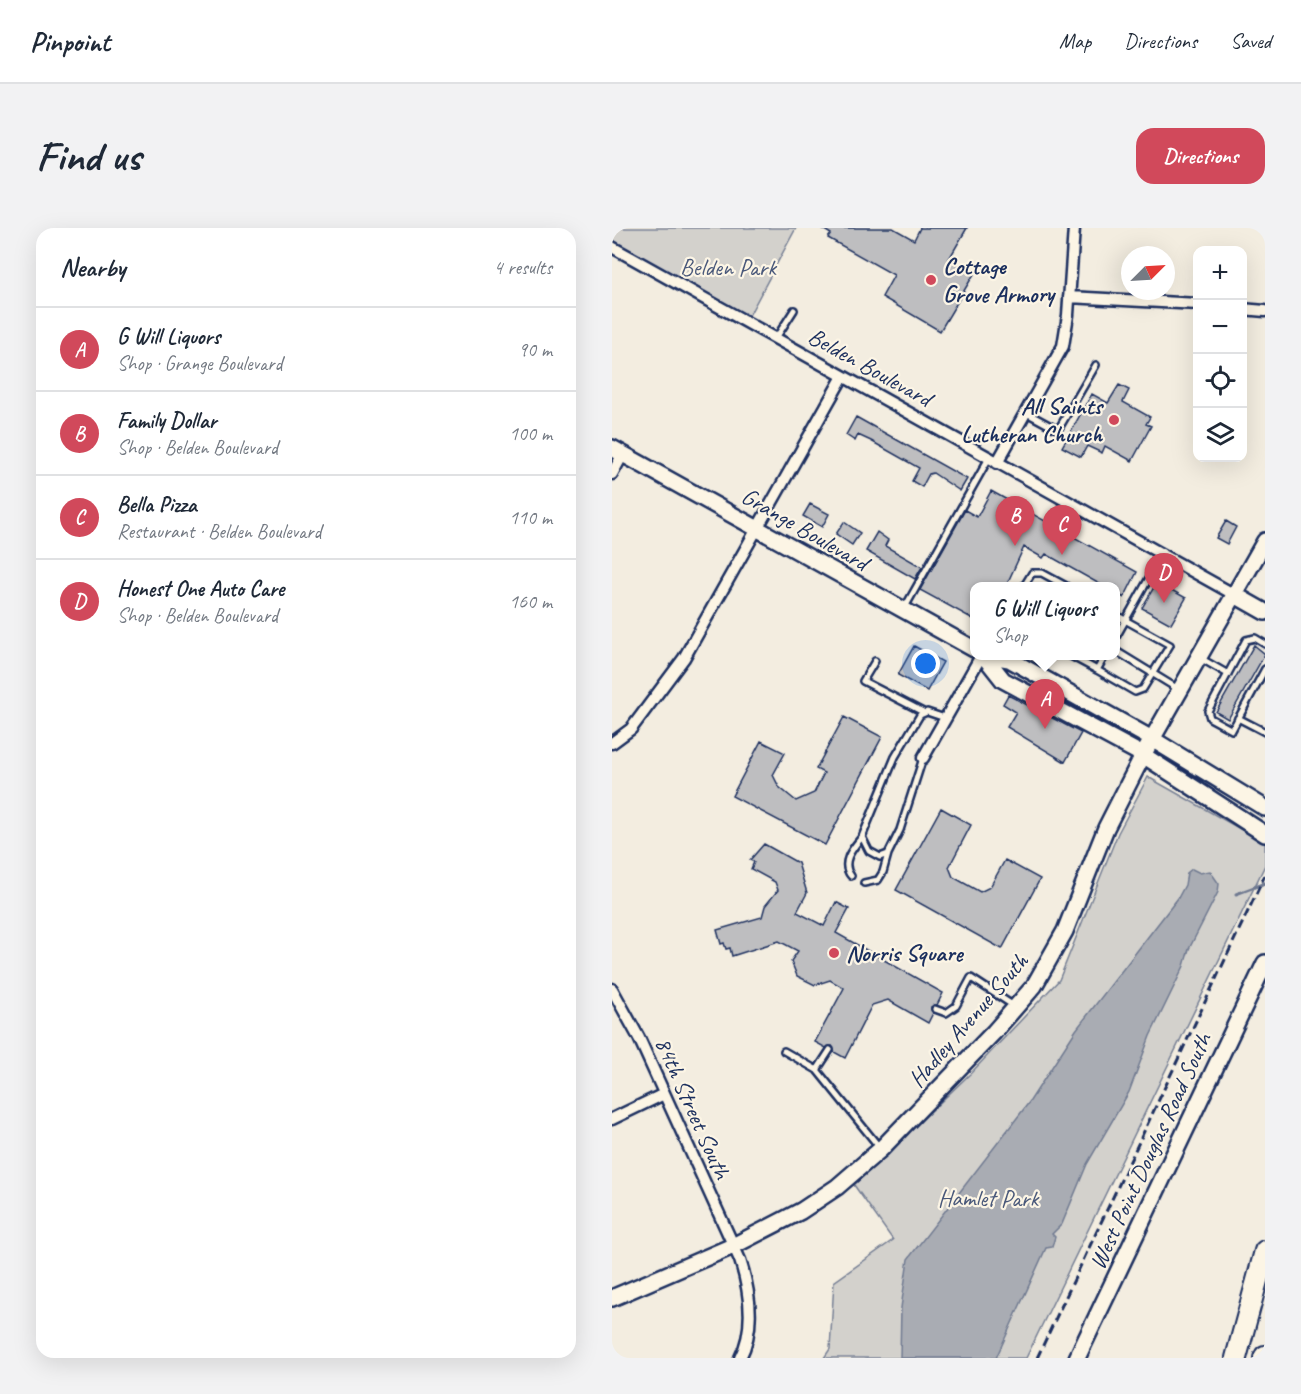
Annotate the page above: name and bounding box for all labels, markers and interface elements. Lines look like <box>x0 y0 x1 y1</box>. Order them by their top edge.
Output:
text: Pinpoint <box>30 24 110 59</box>
text: Map <box>1059 28 1091 54</box>
text: Directions <box>1124 28 1197 54</box>
text: Saved <box>1230 28 1271 54</box>
button: Directions <box>1136 128 1265 184</box>
text: Find us <box>36 130 141 183</box>
north arrow <box>1121 246 1175 300</box>
map controls <box>1193 246 1247 462</box>
button: + <box>1193 246 1247 300</box>
text: Nearby <box>60 251 125 284</box>
place label: Cottage Grove Armory <box>943 251 1057 309</box>
park label: Belden Park <box>680 252 778 282</box>
text: 4 results <box>493 255 552 280</box>
marker: Cottage Grove Armory <box>924 273 938 287</box>
button: − <box>1193 300 1247 354</box>
street label: Belden Boulevard <box>803 321 940 415</box>
text: G Will Liquors <box>117 323 220 351</box>
text: A <box>74 337 85 362</box>
text: 90 m <box>518 337 552 362</box>
text: Shop · Grange Boulevard <box>117 351 282 376</box>
button: locate <box>1193 354 1247 408</box>
place label: All Saints Lutheran Church <box>961 391 1105 449</box>
text: Family Dollar <box>117 407 216 435</box>
button: layers <box>1193 408 1247 462</box>
marker: All Saints Lutheran Church <box>1107 413 1121 427</box>
text: B <box>74 421 85 446</box>
text: 100 m <box>509 421 552 446</box>
text: Shop · Belden Boulevard <box>117 435 278 460</box>
street label: Grange Boulevard <box>736 481 877 579</box>
text: Bella Pizza <box>117 491 197 519</box>
pin: B <box>996 496 1034 546</box>
text: C <box>75 505 84 530</box>
text: 110 m <box>509 505 552 530</box>
pin: C <box>1042 506 1082 555</box>
text: Restaurant · Belden Boulevard <box>117 519 321 544</box>
pin: D <box>1144 554 1184 603</box>
text: Honest One Auto Care <box>117 575 284 603</box>
popup <box>970 582 1120 660</box>
text: D <box>74 589 85 614</box>
text: 160 m <box>509 589 552 614</box>
text: G Will Liquors <box>993 595 1097 623</box>
text: Shop · Belden Boulevard <box>117 603 278 628</box>
text: Shop <box>993 623 1027 648</box>
your location <box>911 649 940 678</box>
pin: A <box>1026 680 1064 729</box>
place label: Norris Square <box>846 938 964 968</box>
marker: Norris Square <box>827 946 841 960</box>
street label: Hadley Avenue South <box>902 946 1035 1093</box>
street label: West Point Douglas Road South <box>1082 1026 1219 1274</box>
street label: 84th Street South <box>648 1032 738 1185</box>
park label: Hamlet Park <box>938 1183 1040 1213</box>

